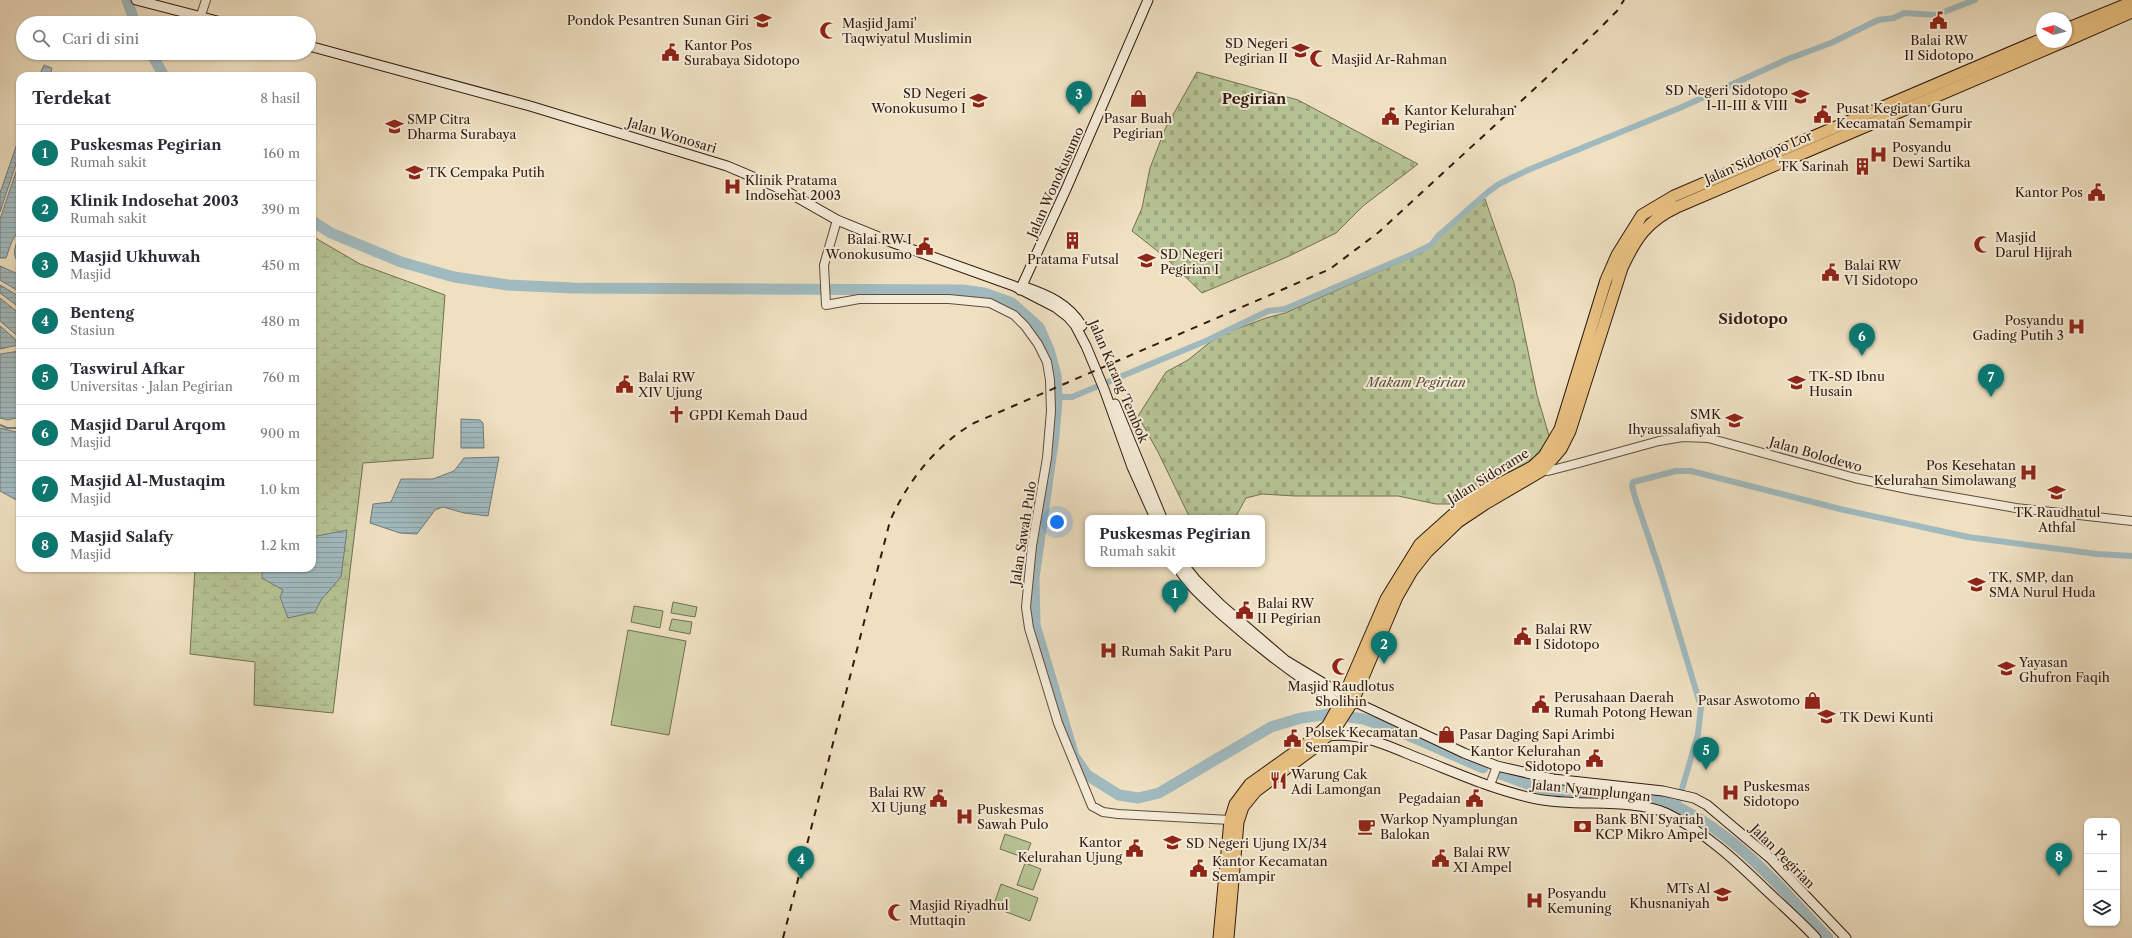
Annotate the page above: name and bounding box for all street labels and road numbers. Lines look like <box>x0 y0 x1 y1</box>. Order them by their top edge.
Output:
street label: Jalan Wonosari <box>624 113 719 156</box>
street label: Jalan Wonokusumo <box>1023 124 1087 242</box>
street label: Jalan Sidotopo Lor <box>1700 127 1815 188</box>
street label: Jalan Karang Tembok <box>1085 315 1152 445</box>
street label: Jalan Bolodewo <box>1766 433 1864 475</box>
street label: Jalan Sidorame <box>1443 445 1532 508</box>
street label: Jalan Sawah Pulo <box>1007 480 1039 588</box>
street label: Jalan Nyamplungan <box>1529 776 1651 804</box>
street label: Jalan Pegirian <box>1746 819 1818 891</box>

